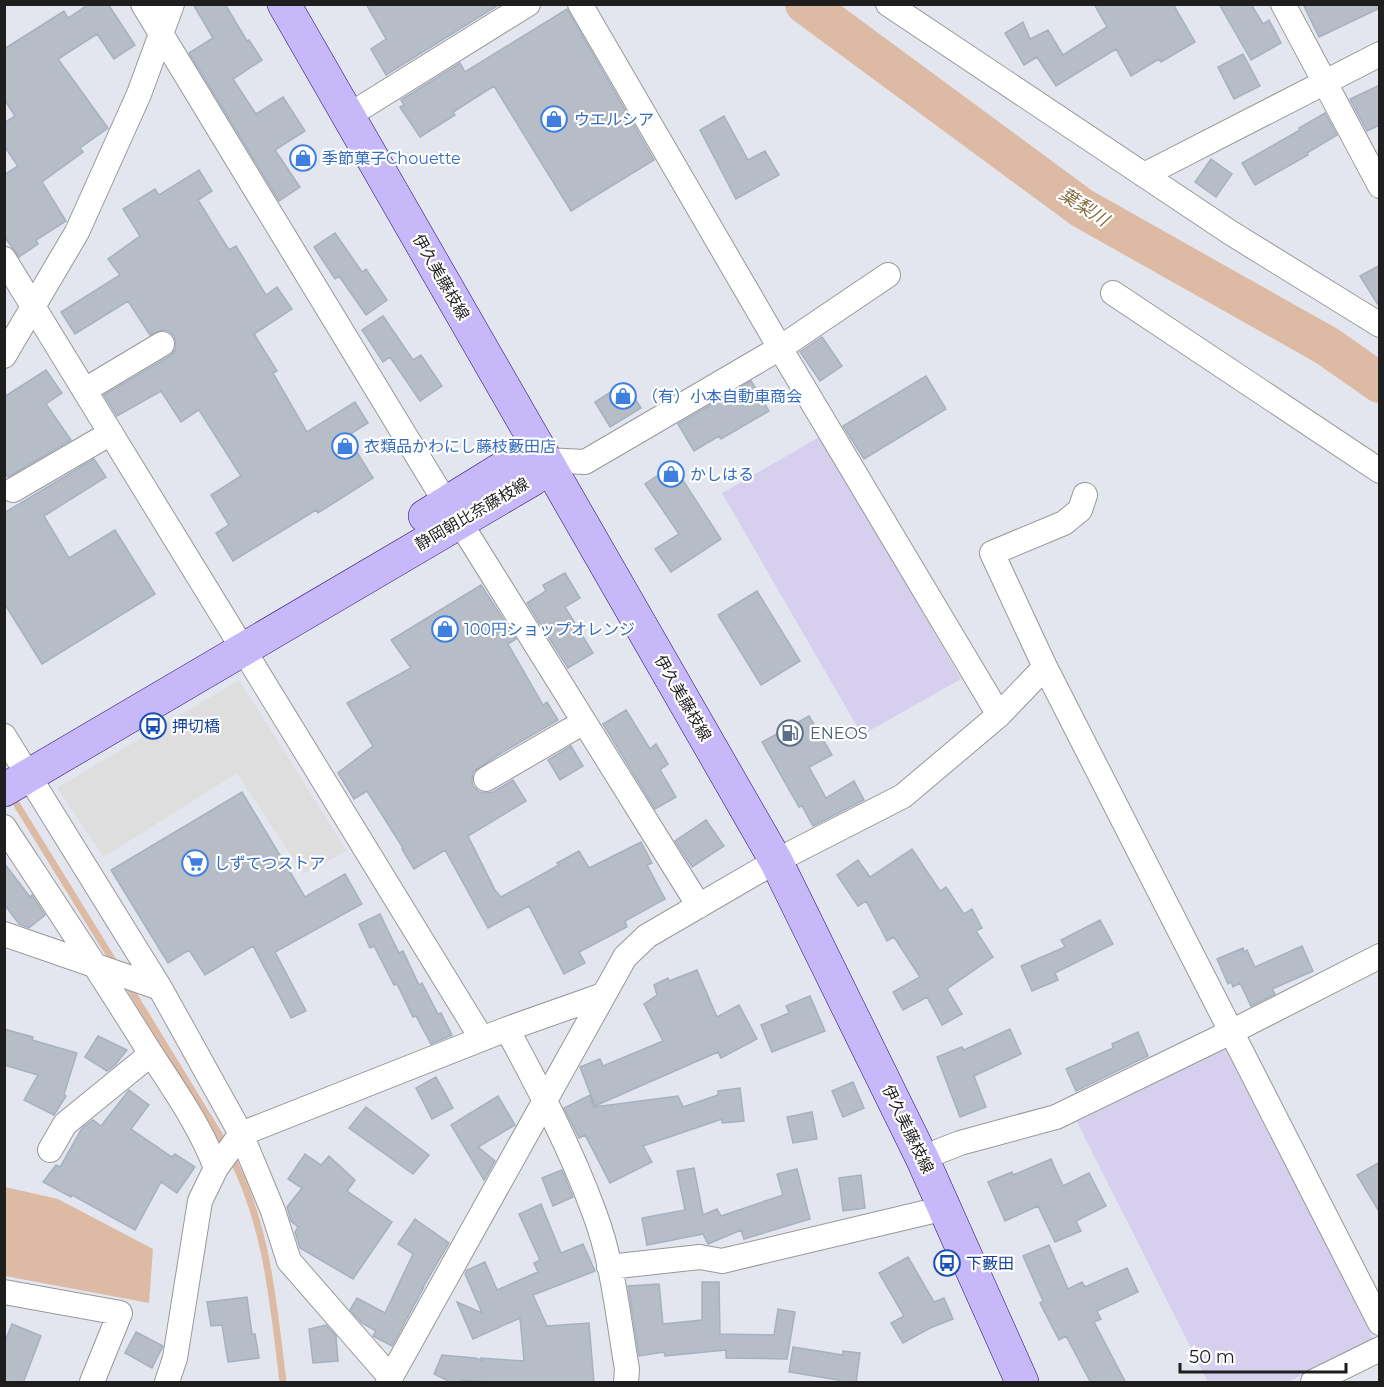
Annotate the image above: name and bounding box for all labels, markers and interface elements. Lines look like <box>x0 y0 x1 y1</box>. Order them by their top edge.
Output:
shop icon: ウエルシア <box>539 104 569 134</box>
place label: ウエルシア <box>574 110 654 129</box>
shop icon: 季節菓子Chouette <box>288 143 318 173</box>
place label: 季節菓子Chouette <box>322 149 461 168</box>
water label: 葉梨川 <box>1055 183 1114 232</box>
street label: 伊久美藤枝線 <box>409 231 473 323</box>
shop icon: （有）小本自動車商会 <box>608 381 638 411</box>
place label: （有）小本自動車商会 <box>642 387 802 406</box>
shop icon: 衣類品かわにし藤枝藪田店 <box>330 431 360 461</box>
place label: 衣類品かわにし藤枝藪田店 <box>364 437 556 456</box>
shop icon: かしはる <box>656 459 686 489</box>
place label: かしはる <box>690 465 754 484</box>
street label: 静岡朝比奈藤枝線 <box>412 474 532 554</box>
shop icon: 100円ショップオレンジ <box>430 614 460 644</box>
place label: 100円ショップオレンジ <box>464 620 635 639</box>
street label: 伊久美藤枝線 <box>651 652 715 744</box>
bus stop icon: 押切橋 <box>138 711 168 741</box>
place label: 押切橋 <box>172 717 220 736</box>
fuel station icon: ENEOS <box>775 718 805 748</box>
place label: ENEOS <box>810 724 868 743</box>
supermarket icon: しずてつストア <box>180 848 210 878</box>
place label: しずてつストア <box>214 854 325 873</box>
street label: 伊久美藤枝線 <box>878 1082 938 1176</box>
bus stop icon: 下藪田 <box>932 1248 962 1278</box>
place label: 下藪田 <box>966 1254 1014 1273</box>
scale bar <box>1180 1336 1346 1374</box>
text: 50 m <box>1189 1346 1235 1368</box>

